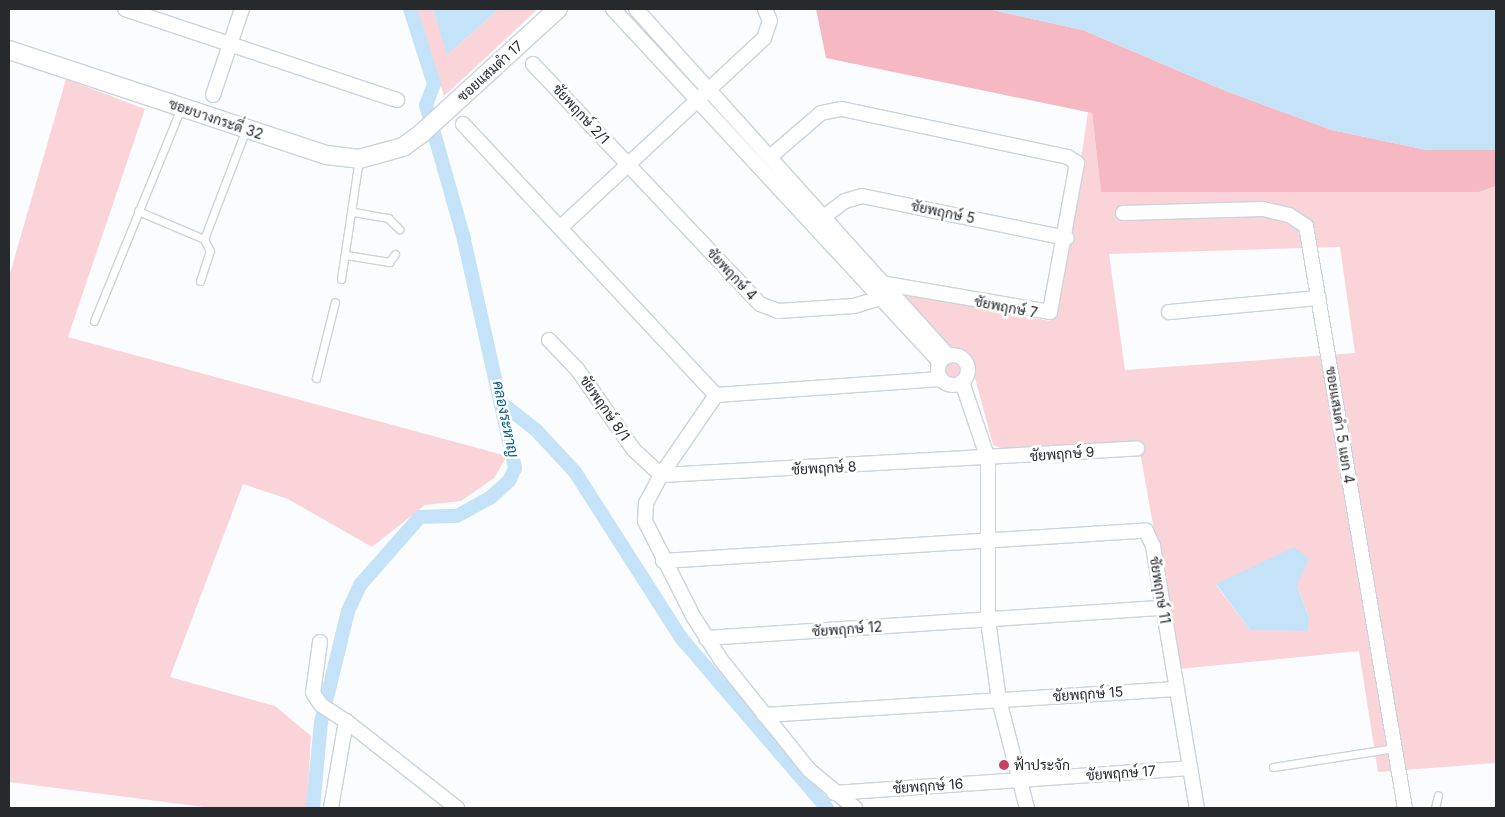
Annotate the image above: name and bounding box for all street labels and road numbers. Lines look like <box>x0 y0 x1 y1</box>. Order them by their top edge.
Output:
street label: ซอยแสมดำ 17 <box>454 37 526 105</box>
street label: ชัยพฤกษ์ 2/1 <box>549 81 613 147</box>
street label: ซอยบางกระดี่ 32 <box>167 95 265 143</box>
street label: ชัยพฤกษ์ 5 <box>910 197 976 227</box>
street label: ชัยพฤกษ์ 4 <box>704 244 760 304</box>
street label: ชัยพฤกษ์ 7 <box>973 293 1039 321</box>
street label: ซอยแสมดำ 5 แยก 4 <box>1322 365 1358 485</box>
street label: ชัยพฤกษ์ 8/1 <box>576 372 634 444</box>
street label: ชัยพฤกษ์ 9 <box>1029 443 1095 465</box>
street label: ชัยพฤกษ์ 8 <box>791 458 857 478</box>
street label: ชัยพฤกษ์ 11 <box>1146 555 1174 625</box>
street label: ชัยพฤกษ์ 12 <box>811 618 883 640</box>
street label: ชัยพฤกษ์ 15 <box>1052 683 1124 705</box>
street label: ชัยพฤกษ์ 17 <box>1086 762 1156 784</box>
street label: ชัยพฤกษ์ 16 <box>892 775 964 797</box>

